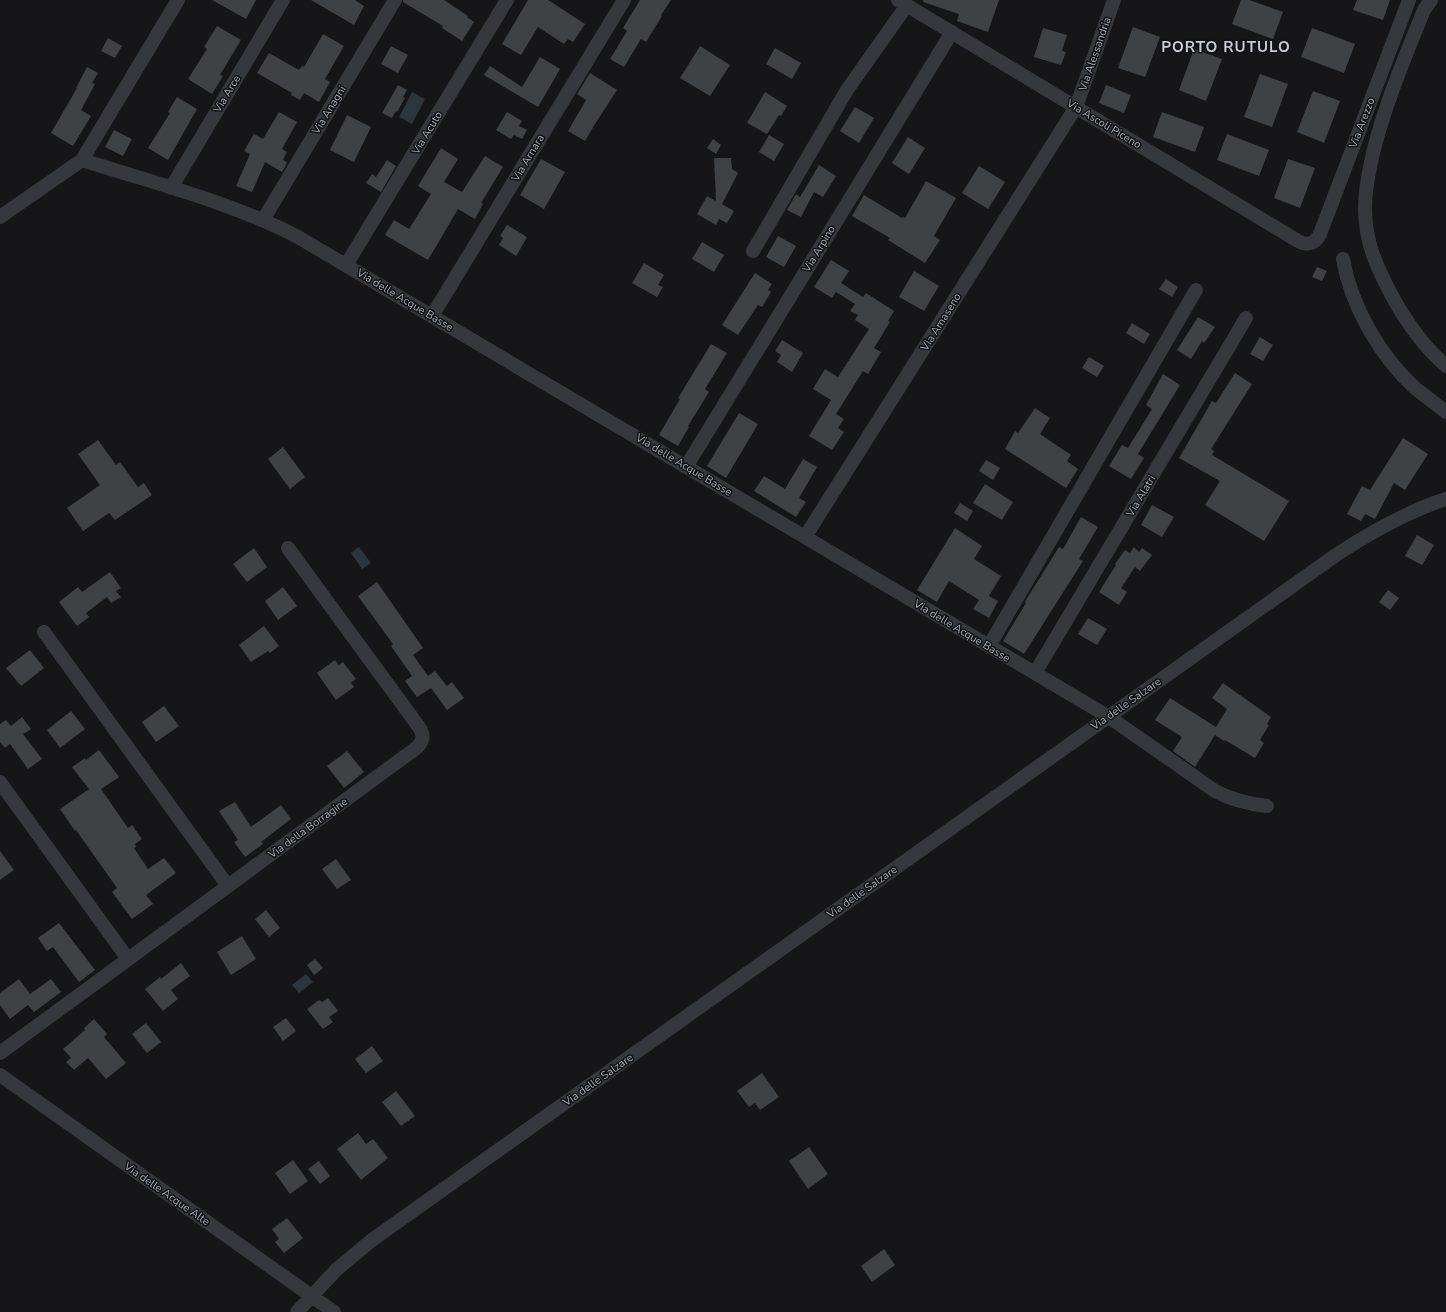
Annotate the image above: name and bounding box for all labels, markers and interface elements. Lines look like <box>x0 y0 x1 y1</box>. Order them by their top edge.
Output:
street label: Via Alessandria <box>1075 15 1115 94</box>
district label: PORTO RUTULO <box>1161 37 1291 57</box>
street label: Via Arce <box>209 72 244 117</box>
street label: Via Anagni <box>308 83 349 138</box>
street label: Via Ascoli Piceno <box>1063 95 1144 152</box>
street label: Via Arezzo <box>1345 96 1378 151</box>
street label: Via Acuto <box>408 109 446 158</box>
street label: Via Arnara <box>508 131 548 185</box>
street label: Via Arpino <box>799 223 839 276</box>
street label: Via delle Acque Basse <box>353 265 456 335</box>
street label: Via Amaseno <box>917 290 965 355</box>
street label: Via delle Acque Basse <box>632 430 735 500</box>
street label: Via Alatri <box>1122 472 1159 521</box>
street label: Via delle Acque Basse <box>910 596 1013 666</box>
street label: Via delle Salzare <box>1087 674 1164 734</box>
street label: Via della Borragine <box>265 794 351 862</box>
street label: Via delle Salzare <box>823 862 900 922</box>
street label: Via delle Salzare <box>559 1050 636 1110</box>
street label: Via delle Acque Alte <box>120 1158 213 1229</box>

